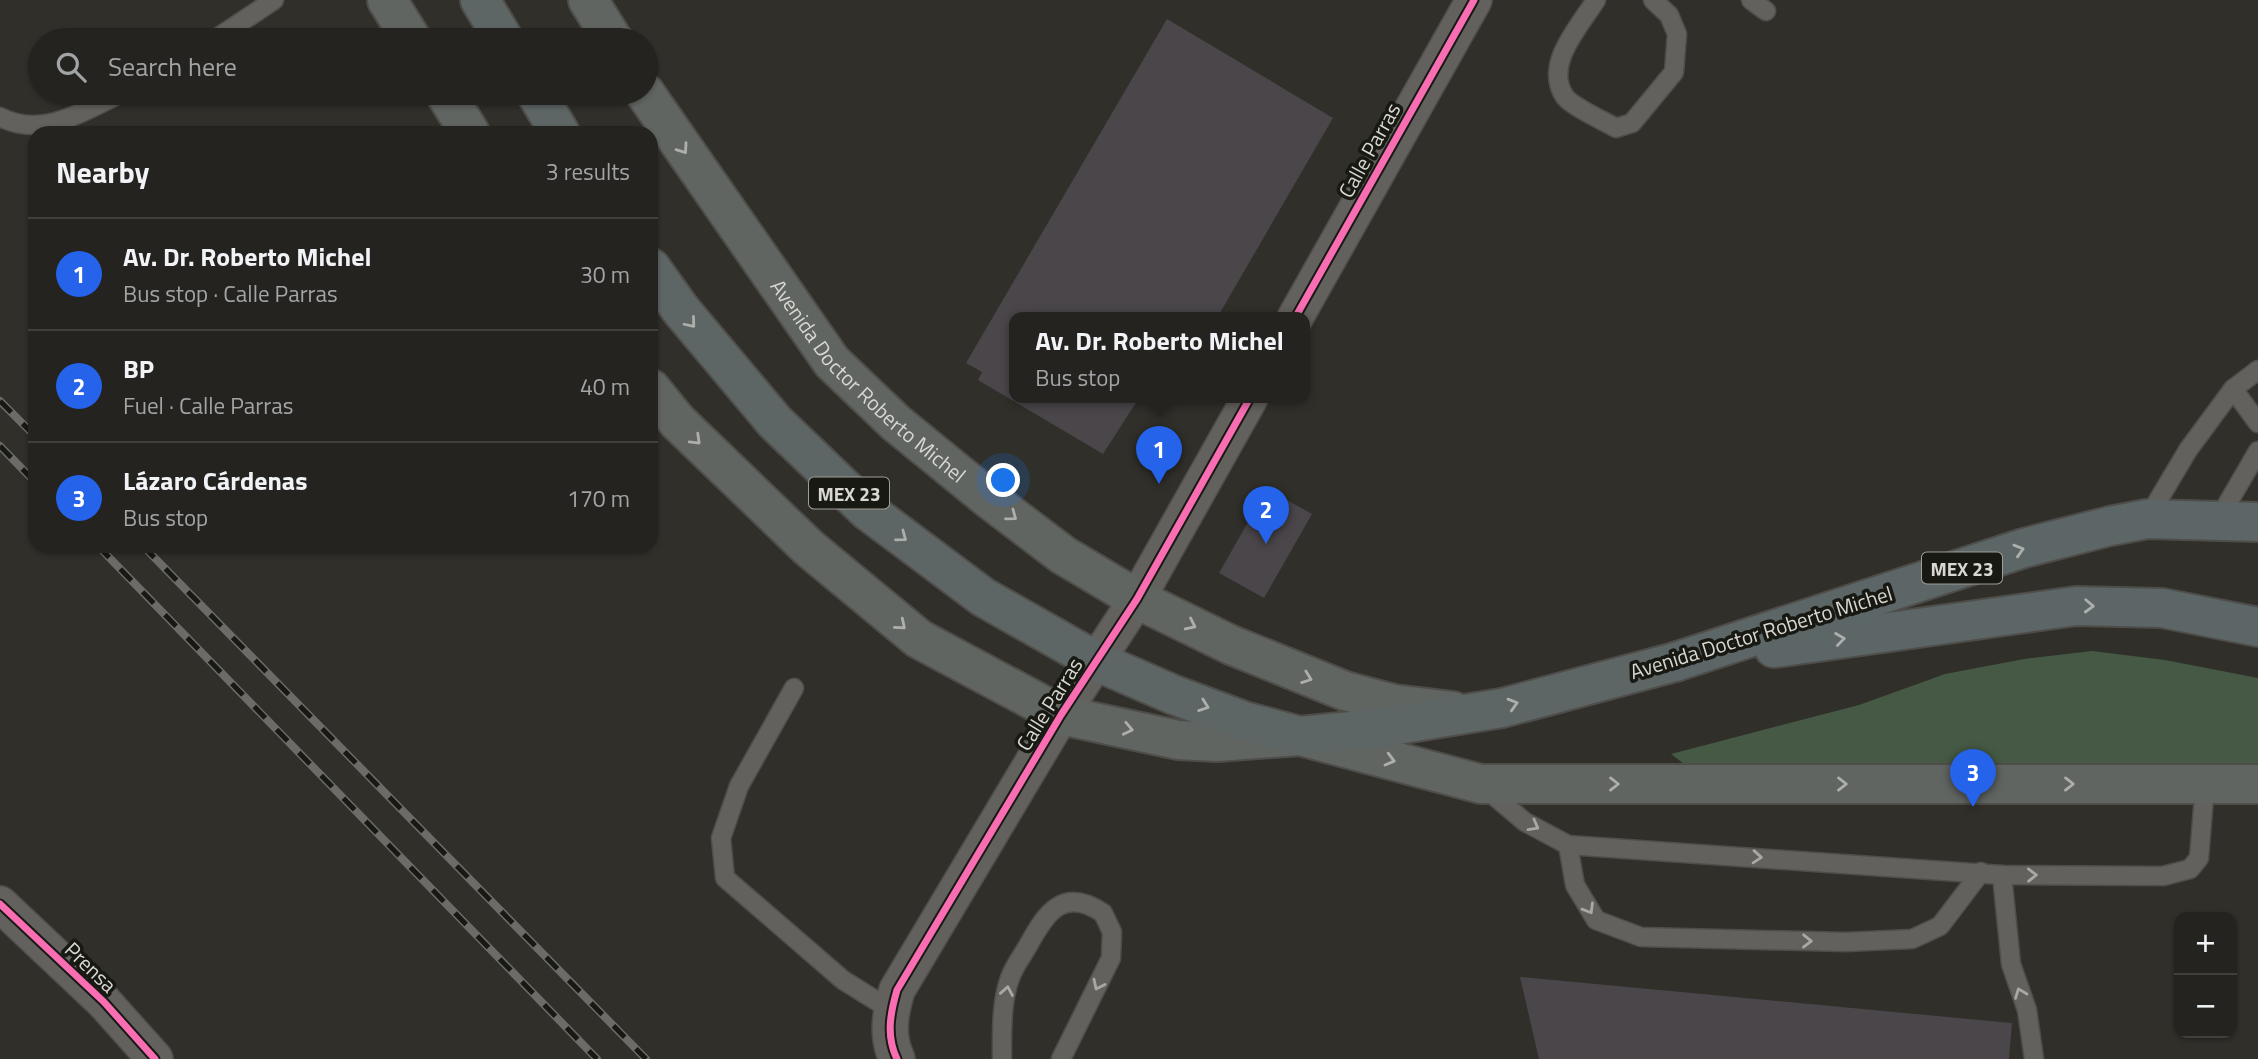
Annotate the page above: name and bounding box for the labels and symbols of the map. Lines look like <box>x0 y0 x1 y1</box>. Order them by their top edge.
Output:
street label: Calle Parras <box>1330 97 1408 203</box>
one-way arrow <box>675 142 688 155</box>
street label: Avenida Doctor Roberto Michel <box>763 272 973 490</box>
one-way arrow <box>683 314 695 327</box>
pin: 1 <box>1136 426 1182 484</box>
one-way arrow <box>688 431 701 444</box>
your location <box>986 463 1020 497</box>
road number: MEX 23 <box>809 478 889 508</box>
pin: 2 <box>1243 486 1289 544</box>
one-way arrow <box>1004 508 1017 521</box>
one-way arrow <box>894 528 907 541</box>
one-way arrow <box>2013 544 2025 558</box>
road number: MEX 23 <box>1922 552 2002 583</box>
street label: Avenida Doctor Roberto Michel <box>1626 577 1896 687</box>
one-way arrow <box>2084 599 2095 614</box>
one-way arrow <box>894 616 906 629</box>
one-way arrow <box>1183 617 1196 631</box>
one-way arrow <box>1834 632 1846 647</box>
street label: Calle Parras <box>1008 651 1090 757</box>
one-way arrow <box>1301 669 1313 683</box>
one-way arrow <box>1198 698 1210 712</box>
one-way arrow <box>1507 698 1519 713</box>
one-way arrow <box>1122 721 1134 736</box>
pin: 3 <box>1950 749 1996 807</box>
one-way arrow <box>1384 752 1396 766</box>
one-way arrow <box>1609 776 1620 792</box>
one-way arrow <box>1837 776 1847 792</box>
one-way arrow <box>2064 776 2075 792</box>
one-way arrow <box>1527 818 1540 831</box>
one-way arrow <box>1751 849 1762 864</box>
one-way arrow <box>2027 867 2038 882</box>
one-way arrow <box>1581 901 1594 914</box>
one-way arrow <box>1802 933 1813 949</box>
street label: Prensa <box>58 934 125 1000</box>
one-way arrow <box>1092 978 1106 990</box>
one-way arrow <box>999 985 1014 997</box>
one-way arrow <box>2014 987 2028 999</box>

